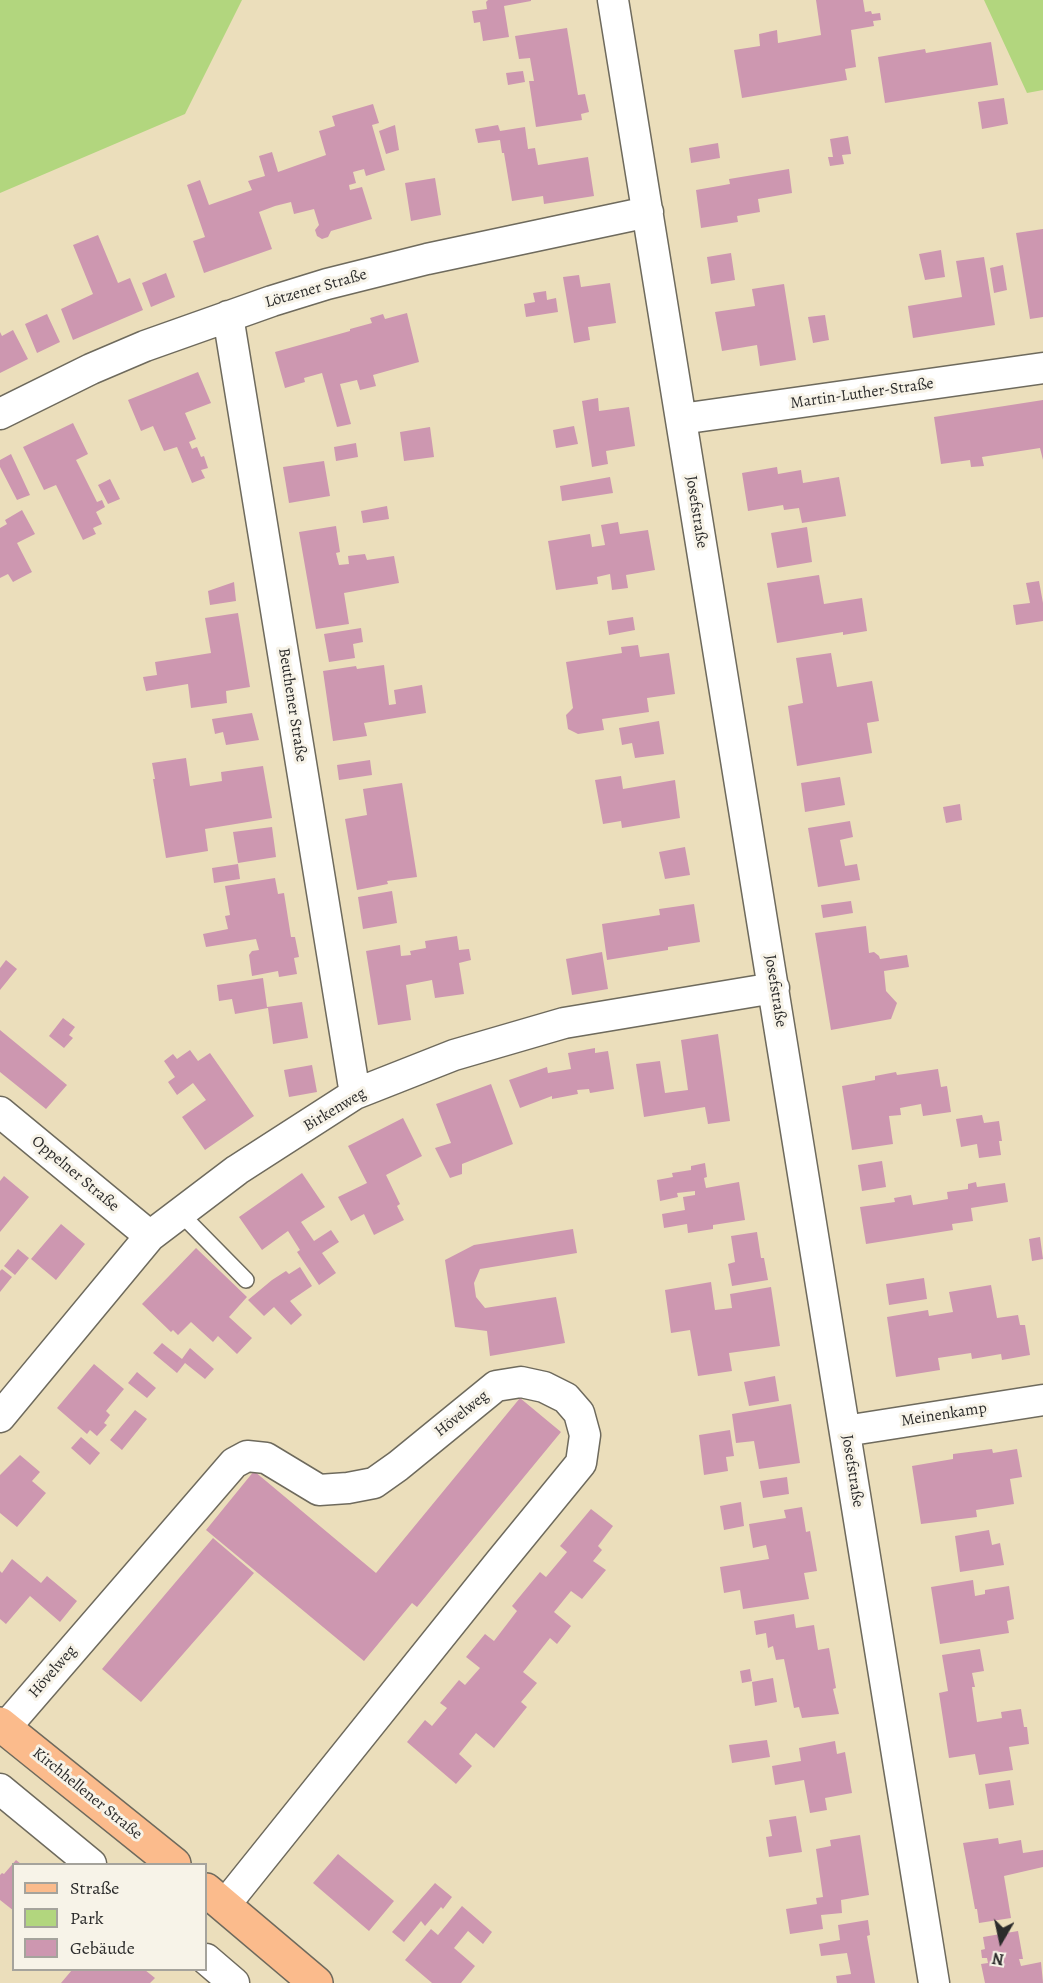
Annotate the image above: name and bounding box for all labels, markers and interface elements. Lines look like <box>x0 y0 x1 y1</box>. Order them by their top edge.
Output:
street label: Lötzener Straße <box>263 265 369 313</box>
street label: Martin-Luther-Straße <box>789 374 935 414</box>
street label: Josefstraße <box>681 474 711 550</box>
street label: Beuthener Straße <box>274 647 310 763</box>
street label: Josefstraße <box>760 953 790 1029</box>
street label: Birkenweg <box>300 1084 370 1136</box>
street label: Oppelner Straße <box>27 1132 123 1216</box>
street label: Hövelweg <box>431 1387 493 1441</box>
street label: Meinenkamp <box>900 1399 988 1431</box>
street label: Josefstraße <box>837 1433 867 1509</box>
street label: Hövelweg <box>25 1642 81 1702</box>
street label: Kirchhellener Straße <box>28 1744 146 1844</box>
legend <box>12 1863 207 1971</box>
text: Straße <box>70 1876 119 1900</box>
text: Park <box>70 1906 104 1930</box>
north arrow <box>971 1911 1031 1971</box>
text: Gebäude <box>70 1936 135 1960</box>
text: N <box>991 1947 1006 1971</box>

